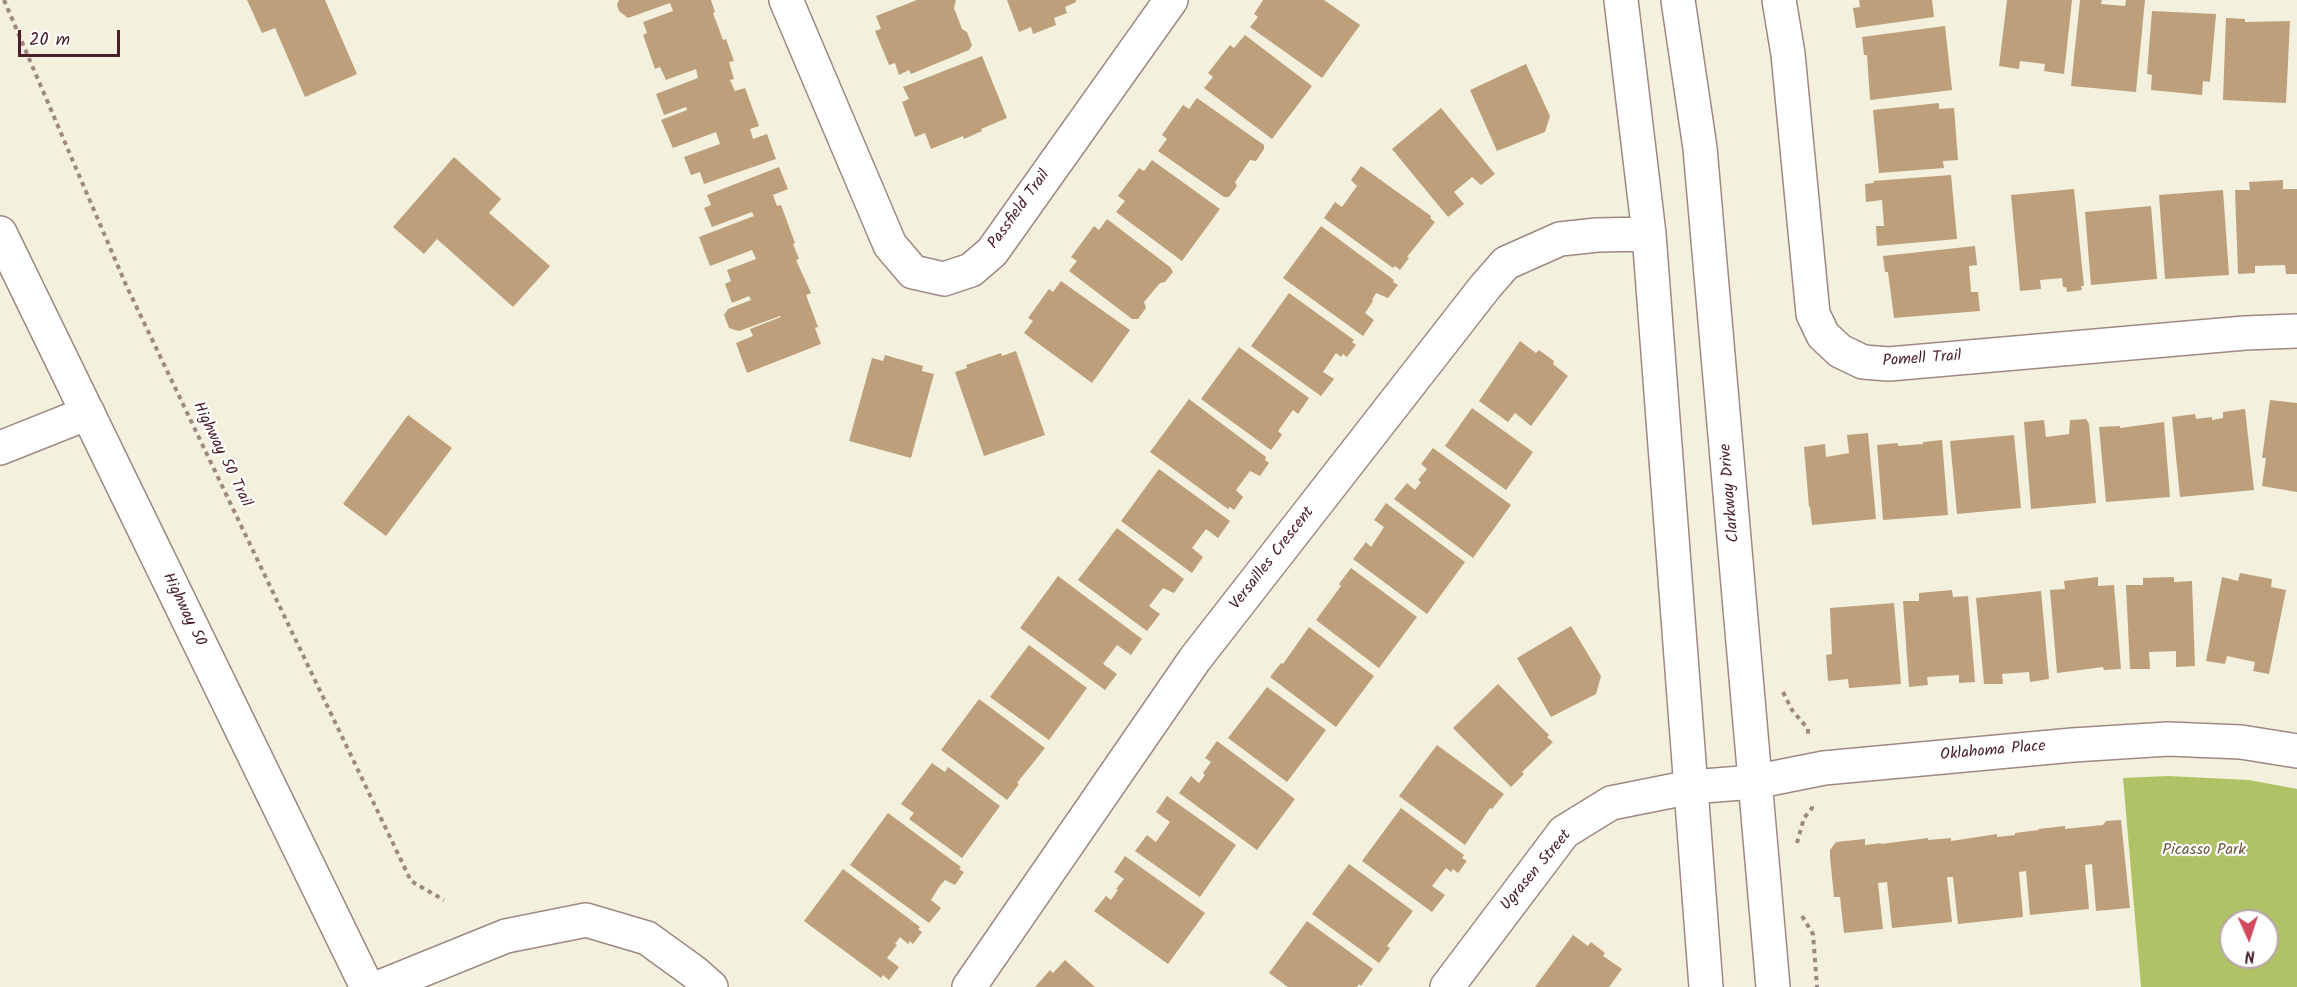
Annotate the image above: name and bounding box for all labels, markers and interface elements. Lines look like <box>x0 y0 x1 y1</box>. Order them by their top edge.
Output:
scale bar <box>21 18 123 56</box>
text: 20 m <box>29 26 70 55</box>
street label: Passfield Trail <box>985 167 1055 253</box>
street label: Pomell Trail <box>1882 348 1962 372</box>
street label: Highway 50 Trail <box>187 399 255 511</box>
street label: Clarkway Drive <box>1717 443 1745 543</box>
street label: Versailles Crescent <box>1227 504 1319 614</box>
street label: Highway 50 <box>157 570 209 650</box>
street label: Oklahoma Place <box>1940 738 2046 766</box>
street label: Ugrasen Street <box>1498 827 1576 915</box>
park label: Picasso Park <box>2162 841 2246 861</box>
north arrow <box>2219 909 2279 969</box>
text: N <box>2244 943 2256 968</box>

